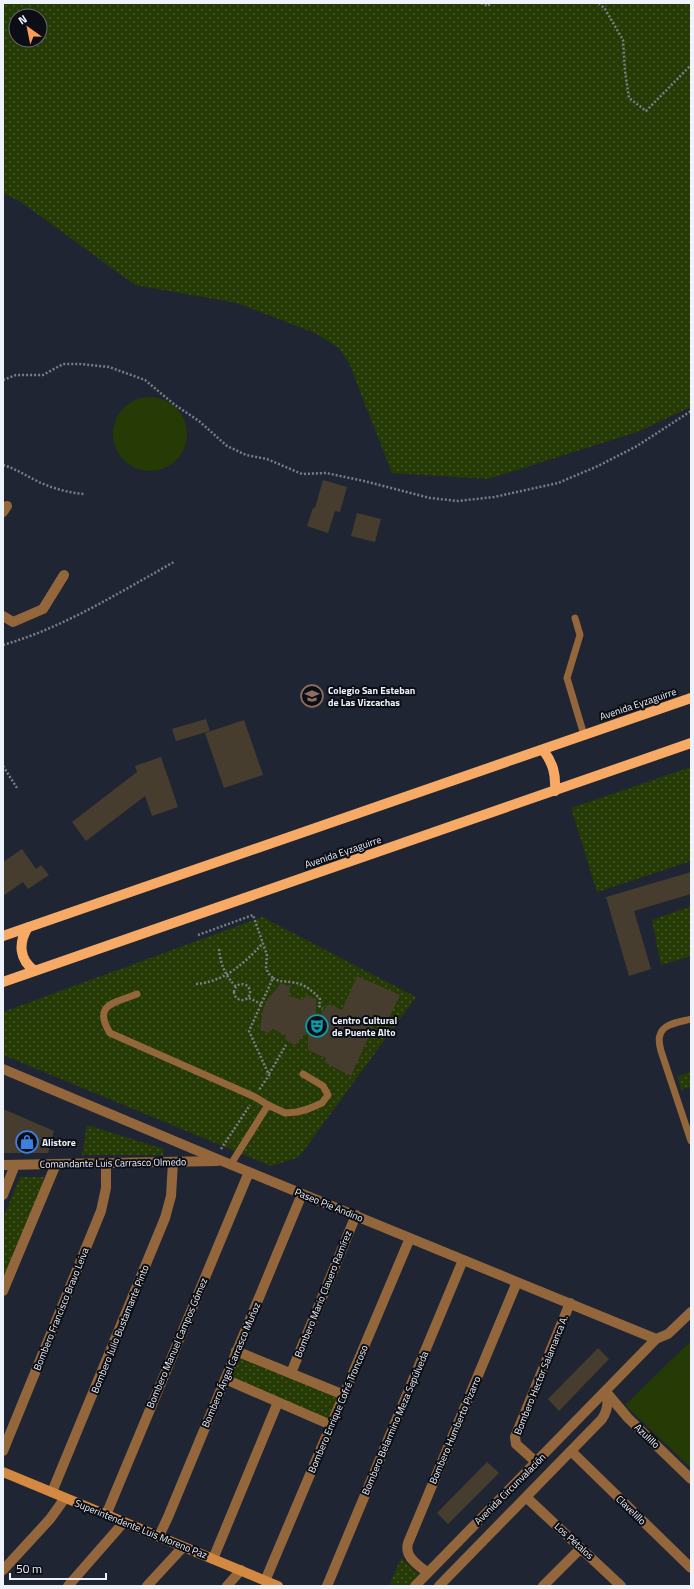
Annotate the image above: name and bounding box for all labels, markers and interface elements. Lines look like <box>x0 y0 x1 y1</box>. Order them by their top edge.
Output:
north arrow <box>8 8 48 48</box>
text: N <box>15 11 30 28</box>
school or university icon: Colegio San Esteban de Las Vizcachas <box>299 683 325 709</box>
place label: Colegio San Esteban de Las Vizcachas <box>328 683 415 710</box>
street label: Avenida Eyzaguirre <box>598 684 678 724</box>
street label: Avenida Eyzaguirre <box>303 832 383 872</box>
theatre icon: Centro Cultural de Puente Alto <box>304 1013 330 1039</box>
place label: Centro Cultural de Puente Alto <box>332 1013 397 1040</box>
shop icon: Alistore <box>14 1129 40 1155</box>
place label: Alistore <box>42 1135 76 1150</box>
street label: Comandante Luis Carrasco Olmedo <box>40 1154 186 1172</box>
street label: Paseo Pie Andino <box>292 1184 366 1226</box>
street label: Bombero Mario Clavero Ramírez <box>291 1228 355 1360</box>
street label: Bombero Francisco Bravo Leiva <box>29 1245 93 1373</box>
street label: Bombero Julio Bustamante Pinto <box>87 1262 153 1396</box>
street label: Bombero Manuel Campos Gómez <box>143 1275 211 1410</box>
street label: Bombero Ángel Carrasco Muñoz <box>198 1300 264 1430</box>
street label: Bombero Hector Salamanca A. <box>510 1313 572 1437</box>
street label: Bombero Enrique Cofré Troncoso <box>304 1343 372 1475</box>
street label: Bombero Belarmino Meza Sepúlveda <box>358 1349 432 1497</box>
street label: Bombero Humberto Pizarro <box>425 1374 485 1486</box>
street label: Azulillo <box>631 1420 663 1452</box>
street label: Avenida Circunvalación <box>471 1450 549 1528</box>
street label: Clavelillo <box>613 1492 649 1528</box>
street label: Superintendente Luis Moreno Paz <box>72 1495 210 1563</box>
street label: Los Pétalos <box>551 1519 597 1563</box>
scale bar <box>10 1555 106 1581</box>
text: 50 m <box>16 1559 42 1578</box>

